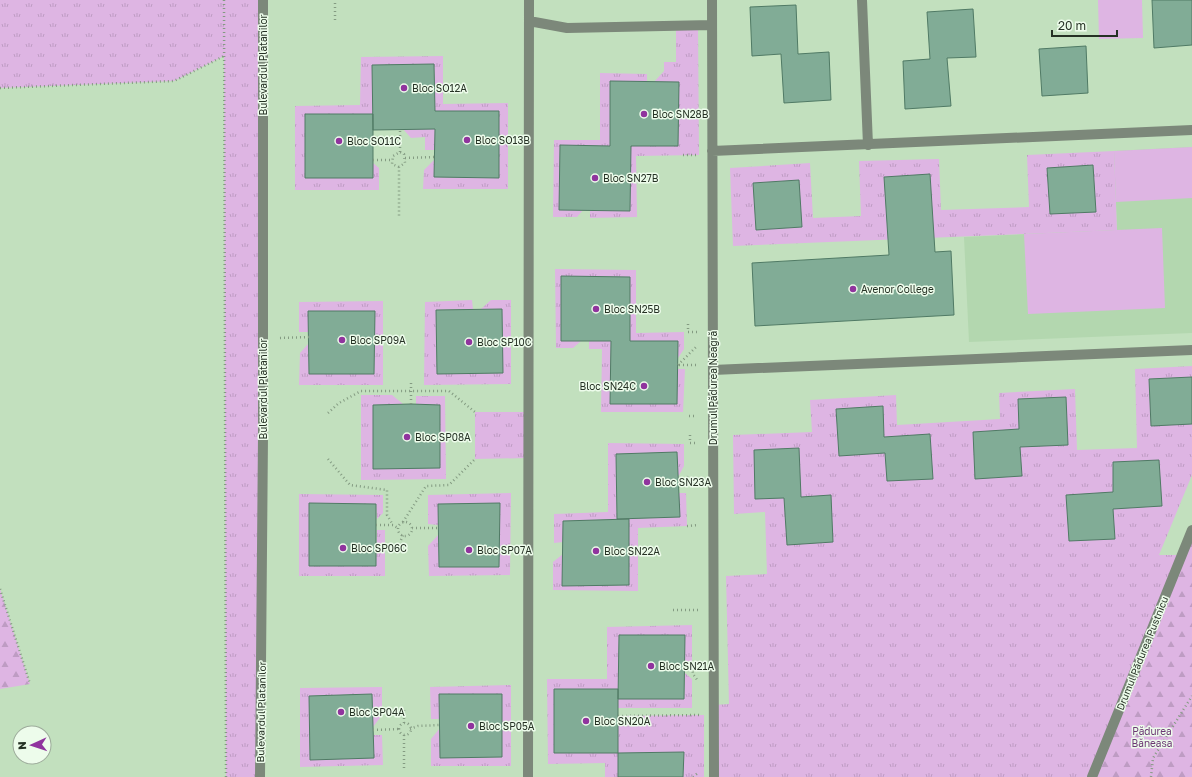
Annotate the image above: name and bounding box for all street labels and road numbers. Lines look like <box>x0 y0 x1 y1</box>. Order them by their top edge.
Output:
street label: Bulevardul Platanilor <box>257 14 269 115</box>
street label: Drumul Pădurea Neagră <box>707 331 719 445</box>
street label: Bulevardul Platanilor <box>257 338 269 439</box>
street label: Drumul Pădurea Pustnicu <box>1114 594 1170 712</box>
street label: Bulevardul Platanilor <box>254 661 268 763</box>

